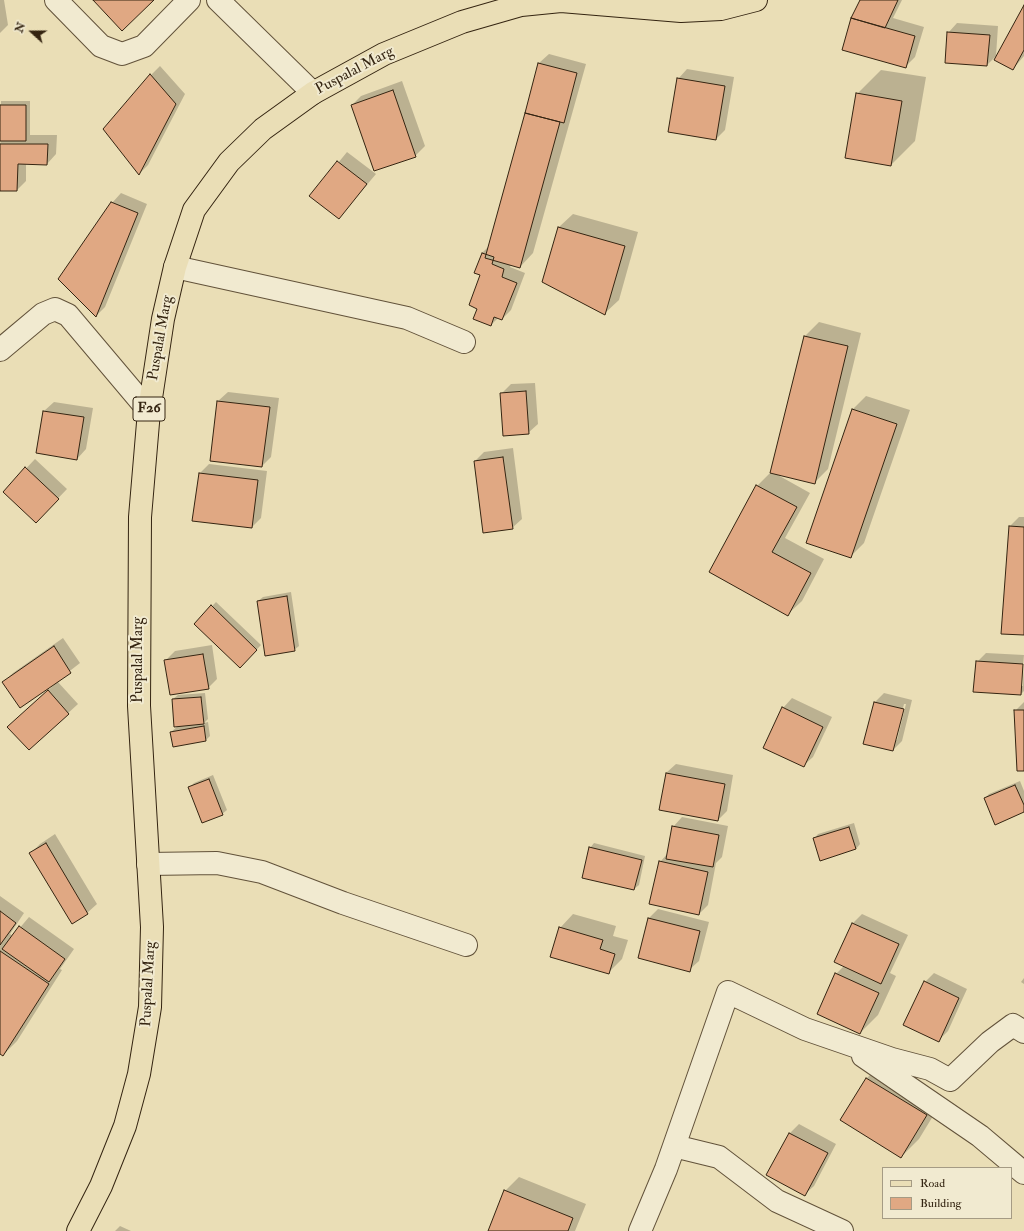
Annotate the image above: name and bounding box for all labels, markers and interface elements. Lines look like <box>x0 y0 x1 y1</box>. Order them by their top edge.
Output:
north arrow <box>12 12 52 52</box>
text: N <box>12 21 28 34</box>
street label: Puspalal Marg <box>313 43 397 99</box>
street label: Puspalal Marg <box>145 294 177 382</box>
road number: F26 <box>133 397 165 421</box>
street label: Puspalal Marg <box>130 617 148 703</box>
street label: Puspalal Marg <box>138 941 160 1027</box>
legend <box>882 1167 1012 1219</box>
text: Road <box>920 1176 945 1191</box>
text: Building <box>920 1196 961 1211</box>

